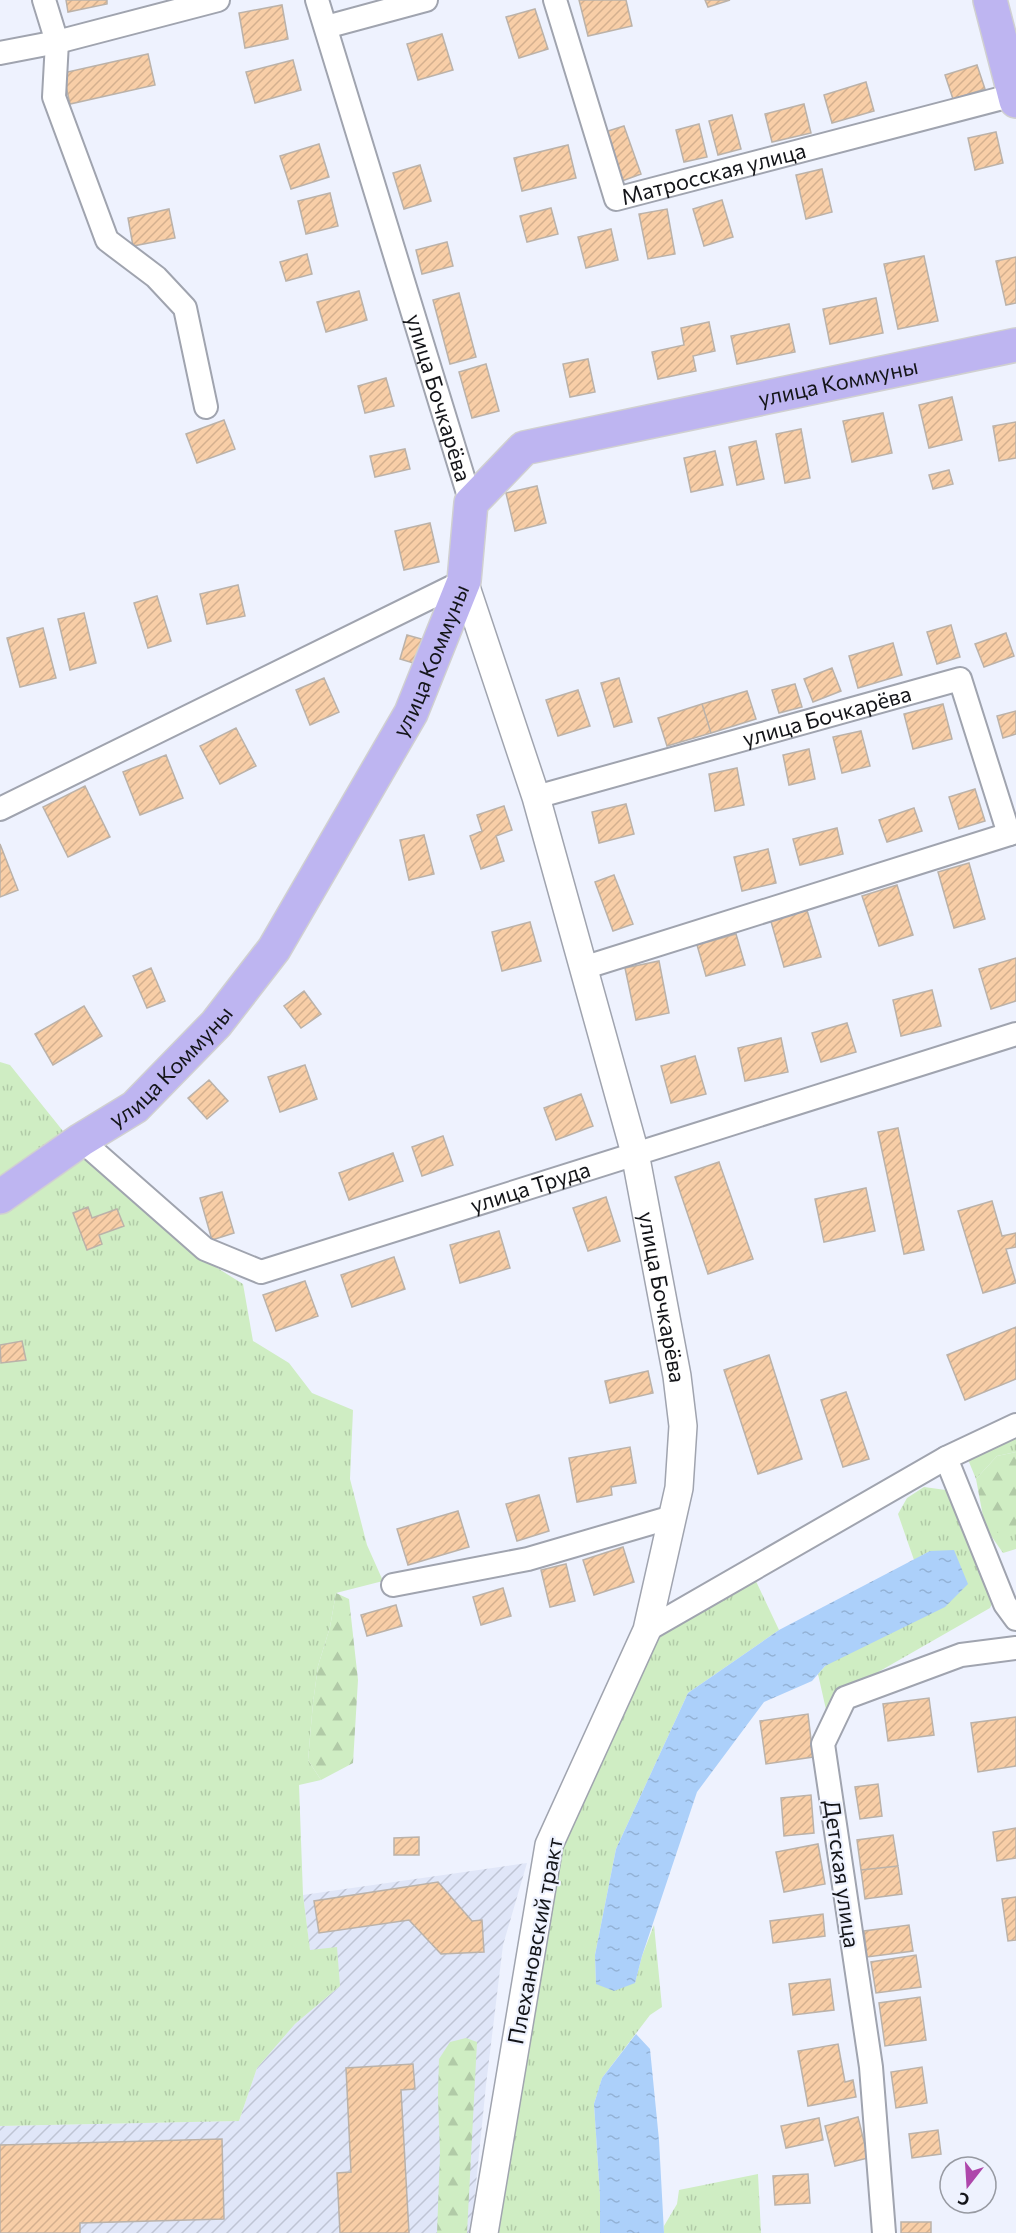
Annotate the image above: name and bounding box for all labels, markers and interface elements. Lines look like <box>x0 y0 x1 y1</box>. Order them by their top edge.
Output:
street label: Матросская улица <box>618 136 809 210</box>
street label: улица Бочкарёва <box>401 311 478 485</box>
street label: улица Коммуны <box>756 352 920 412</box>
street label: улица Коммуны <box>386 580 474 741</box>
street label: улица Бочкарёва <box>739 679 914 752</box>
street label: улица Коммуны <box>104 1000 238 1133</box>
street label: улица Труда <box>467 1155 593 1218</box>
street label: улица Бочкарёва <box>633 1209 692 1384</box>
street label: Детская улица <box>819 1798 866 1950</box>
street label: Плехановский тракт <box>501 1835 568 2047</box>
north arrow <box>938 2155 998 2215</box>
text: С <box>955 2189 971 2211</box>

